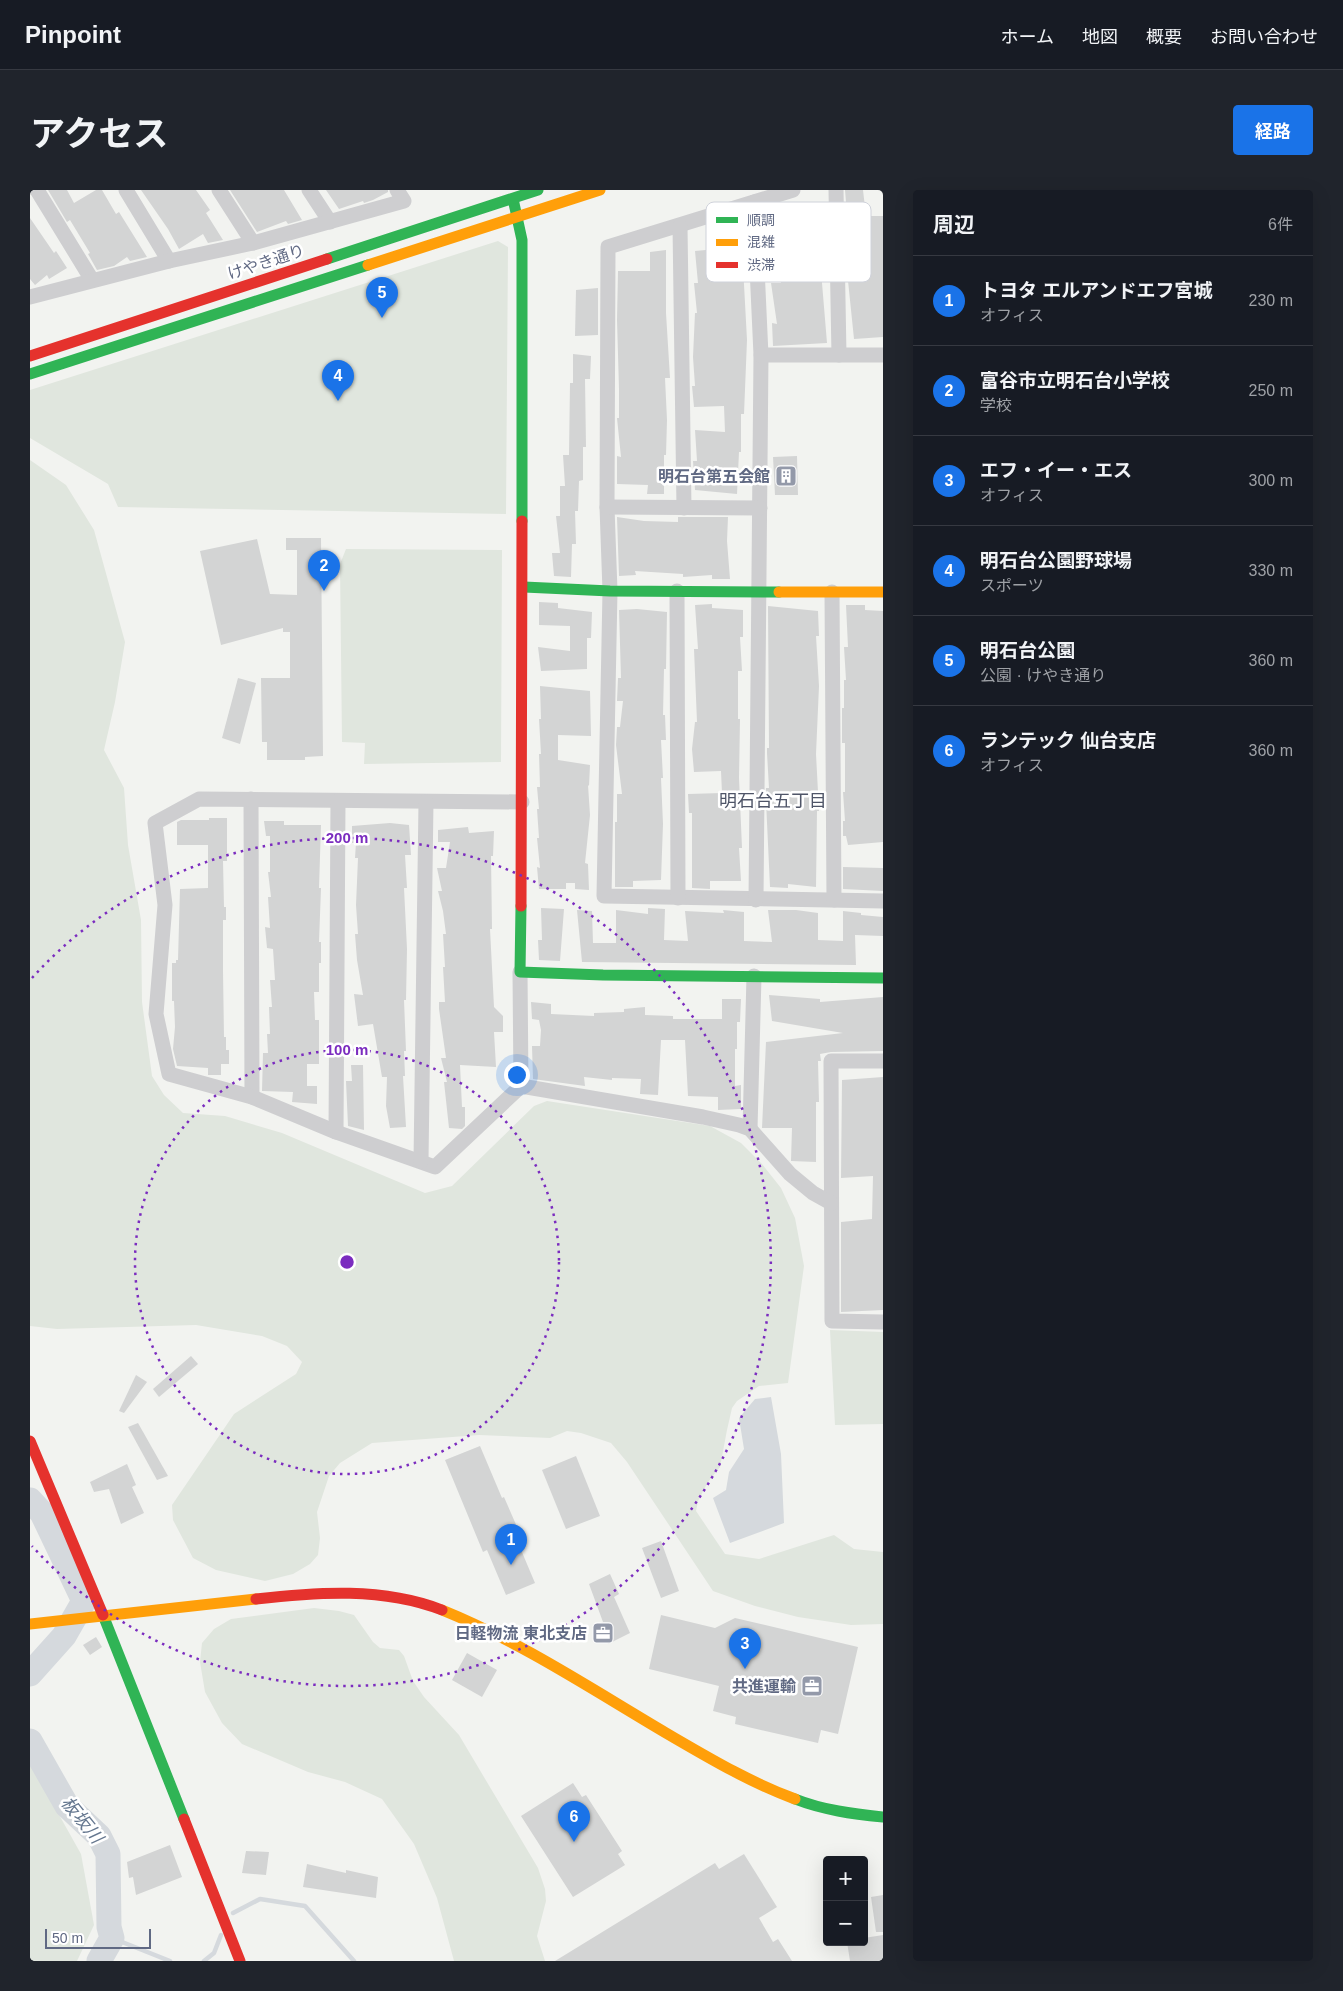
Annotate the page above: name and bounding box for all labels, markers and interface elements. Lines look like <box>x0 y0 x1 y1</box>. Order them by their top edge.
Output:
text: Pinpoint <box>25 21 121 48</box>
text: ホーム <box>1001 27 1054 47</box>
text: 地図 <box>1082 27 1118 47</box>
text: 概要 <box>1146 27 1182 47</box>
text: お問い合わせ <box>1210 27 1318 47</box>
button: 経路 <box>1233 105 1313 155</box>
text: アクセス <box>30 114 168 153</box>
legend <box>706 202 871 282</box>
text: 順調 <box>747 212 775 228</box>
text: 周辺 <box>933 213 975 236</box>
text: 6件 <box>1268 216 1293 233</box>
text: 混雑 <box>747 234 775 250</box>
street label: けやき通り <box>225 242 307 282</box>
text: 渋滞 <box>747 257 775 273</box>
pin: 5 <box>366 277 398 318</box>
text: トヨタ エルアンドエフ宮城 <box>980 280 1213 301</box>
text: 1 <box>945 292 953 309</box>
text: 230 m <box>1249 292 1293 309</box>
text: オフィス <box>980 307 1044 324</box>
pin: 4 <box>322 360 354 401</box>
text: 富谷市立明石台小学校 <box>980 370 1170 391</box>
text: 2 <box>945 382 953 399</box>
text: 250 m <box>1249 382 1293 399</box>
text: 学校 <box>980 397 1012 414</box>
text: エフ・イー・エス <box>980 460 1132 481</box>
building icon: 明石台第五会館 <box>774 464 798 488</box>
place label: 明石台第五会館 <box>658 468 770 485</box>
text: 3 <box>945 472 953 489</box>
text: 300 m <box>1249 472 1293 489</box>
text: オフィス <box>980 487 1044 504</box>
pin: 2 <box>308 550 340 591</box>
text: 明石台公園野球場 <box>980 550 1132 571</box>
text: 4 <box>945 562 953 579</box>
text: 330 m <box>1249 562 1293 579</box>
text: スポーツ <box>980 577 1044 594</box>
text: 明石台公園 <box>980 640 1075 661</box>
text: 5 <box>945 652 953 669</box>
text: 360 m <box>1249 652 1293 669</box>
text: 公園 · けやき通り <box>980 667 1106 684</box>
text: ランテック 仙台支店 <box>980 730 1156 751</box>
text: 6 <box>945 742 953 759</box>
text: 360 m <box>1249 742 1293 759</box>
text: オフィス <box>980 757 1044 774</box>
district label: 明石台五丁目 <box>719 791 827 811</box>
text: 200 m <box>326 829 368 846</box>
text: 100 m <box>326 1041 368 1058</box>
your location <box>504 1062 530 1088</box>
centre of rings <box>338 1253 356 1271</box>
pin: 1 <box>495 1524 527 1565</box>
office icon: 日軽物流 東北支店 <box>591 1621 615 1645</box>
place label: 日軽物流 東北支店 <box>455 1625 587 1642</box>
pin: 3 <box>729 1628 761 1669</box>
office icon: 共進運輸 <box>800 1674 824 1698</box>
place label: 共進運輸 <box>732 1677 796 1695</box>
water label: 板坂川 <box>57 1793 108 1849</box>
pin: 6 <box>558 1801 590 1842</box>
map controls <box>823 1856 868 1946</box>
button: + <box>823 1856 868 1901</box>
button: − <box>823 1901 868 1946</box>
scale bar <box>45 1926 151 1949</box>
text: 50 m <box>52 1930 83 1946</box>

